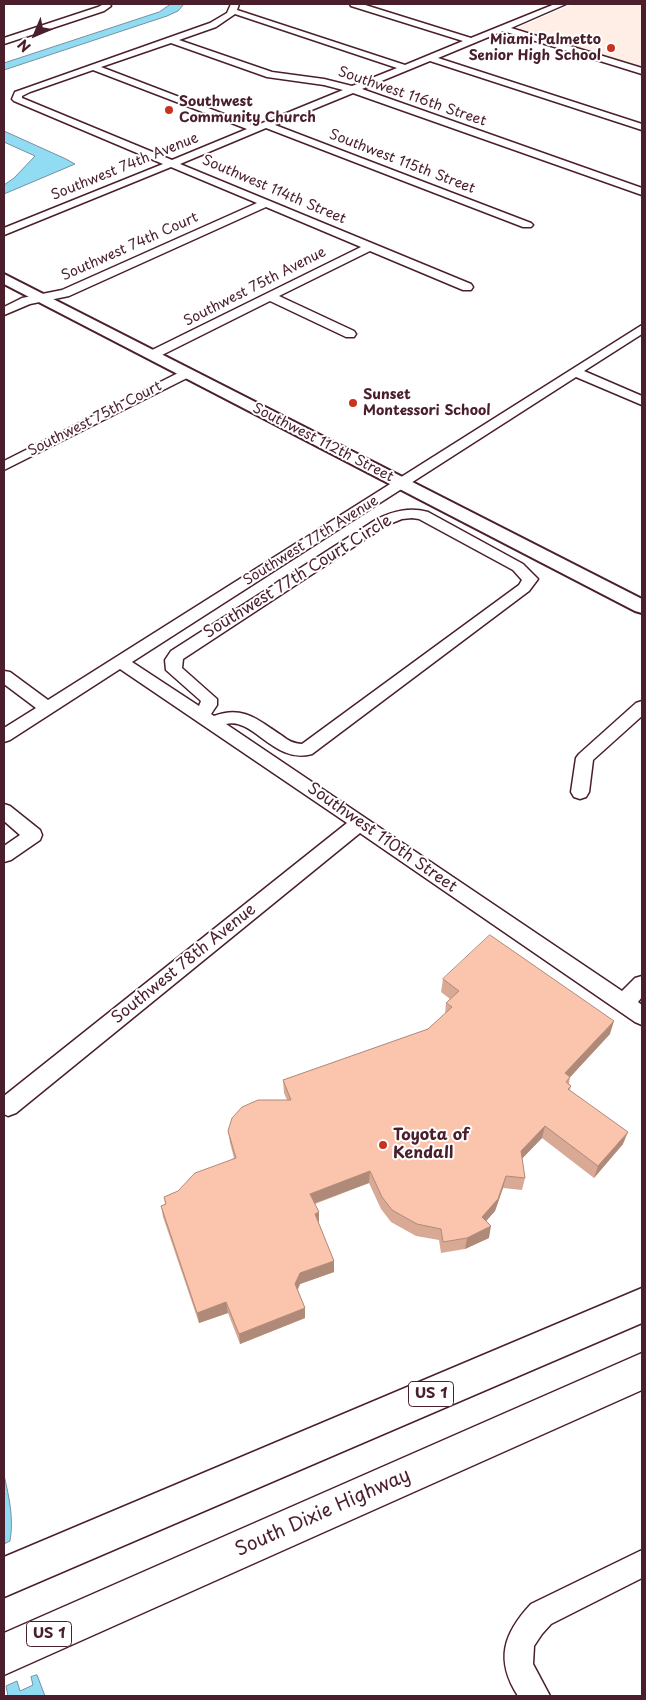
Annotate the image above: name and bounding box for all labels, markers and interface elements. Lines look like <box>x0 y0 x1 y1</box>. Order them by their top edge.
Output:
north arrow <box>10 10 60 60</box>
place label: Miami Palmetto Senior High School <box>468 32 601 64</box>
text: N <box>13 35 35 57</box>
marker: Miami Palmetto Senior High School <box>605 42 617 54</box>
street label: Southwest 116th Street <box>336 64 488 130</box>
place label: Southwest Community Church <box>179 94 316 126</box>
marker: Southwest Community Church <box>163 104 175 116</box>
street label: Southwest 115th Street <box>327 126 477 198</box>
street label: Southwest 74th Avenue <box>49 130 201 204</box>
street label: Southwest 114th Street <box>200 152 348 228</box>
street label: Southwest 74th Court <box>59 209 201 285</box>
street label: Southwest 75th Avenue <box>181 244 329 330</box>
street label: Southwest 75th Court <box>25 378 165 460</box>
place label: Sunset Montessori School <box>363 387 491 420</box>
marker: Sunset Montessori School <box>347 397 359 409</box>
street label: Southwest 112th Street <box>250 400 396 486</box>
street label: Southwest 77th Avenue <box>240 493 382 589</box>
street label: Southwest 77th Court Circle <box>200 511 396 643</box>
street label: Southwest 110th Street <box>304 779 460 897</box>
street label: Southwest 78th Avenue <box>108 900 260 1028</box>
place label: Toyota of Kendall <box>393 1126 469 1164</box>
marker: Toyota of Kendall <box>377 1139 389 1151</box>
road number: US 1 <box>408 1382 454 1406</box>
street label: South Dixie Highway <box>232 1464 414 1562</box>
road number: US 1 <box>27 1622 72 1646</box>

